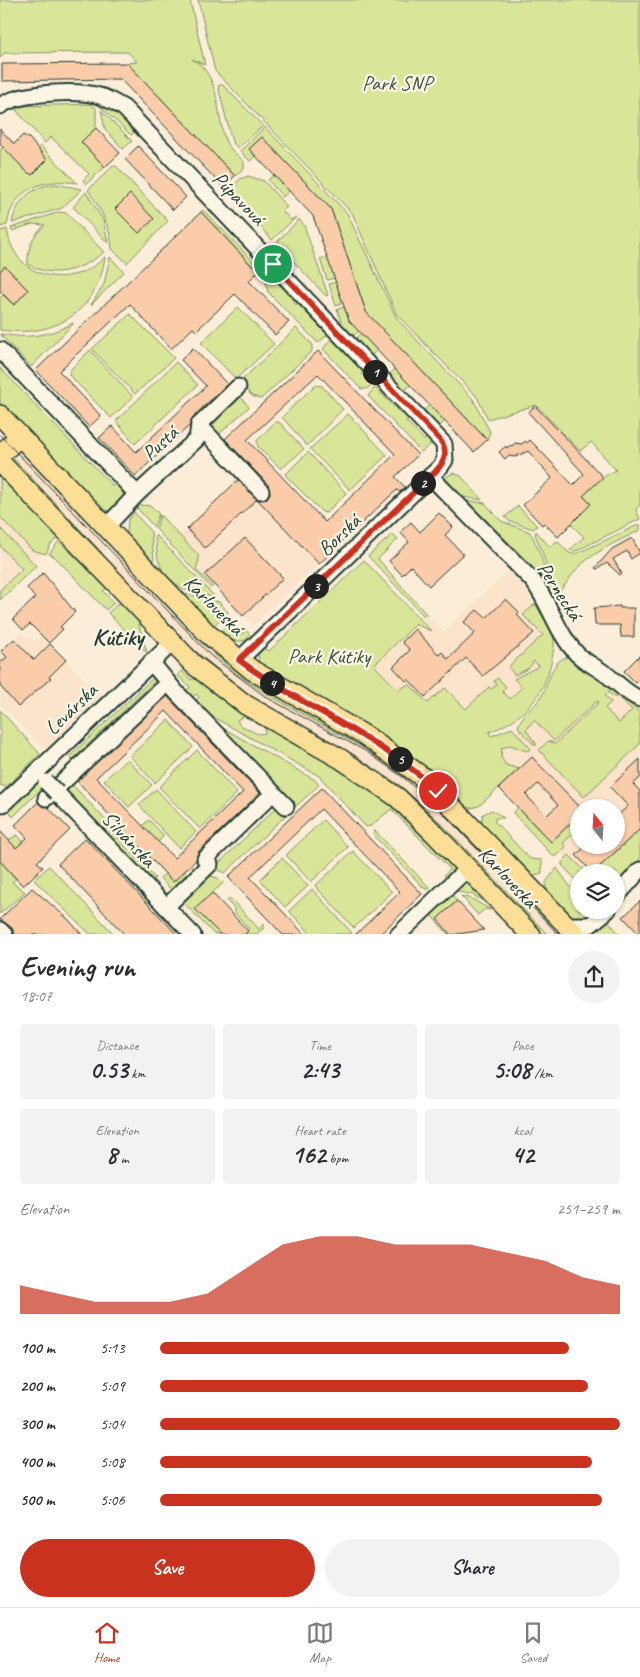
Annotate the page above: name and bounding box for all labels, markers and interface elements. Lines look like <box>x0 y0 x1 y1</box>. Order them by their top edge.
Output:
park label: Park SNP <box>362 70 435 96</box>
street label: Púpavová <box>207 166 272 232</box>
pin <box>252 243 294 285</box>
icon: arrive <box>259 250 287 278</box>
pin: 1 <box>362 360 388 384</box>
text: 1 <box>372 364 379 381</box>
street label: Pustá <box>136 419 185 466</box>
pin: 2 <box>410 470 436 496</box>
text: 2 <box>420 475 427 492</box>
street label: Borská <box>312 507 367 562</box>
street label: Pernecká <box>531 557 589 627</box>
street label: Karloveská <box>178 569 251 642</box>
pin: 3 <box>304 574 328 598</box>
text: 3 <box>313 578 320 595</box>
district label: Kútiky <box>93 622 146 652</box>
park label: Park Kútiky <box>288 643 372 669</box>
pin: 4 <box>260 670 284 696</box>
text: 4 <box>269 675 276 692</box>
street label: Levárska <box>39 676 104 740</box>
pin: 5 <box>388 746 412 772</box>
text: 5 <box>397 751 404 768</box>
pin <box>417 770 459 812</box>
icon: check <box>424 777 452 805</box>
north arrow <box>570 799 625 854</box>
map controls <box>570 799 625 919</box>
street label: Silvánska <box>96 805 163 874</box>
street label: Karloveská <box>473 841 544 915</box>
button: layers <box>570 864 625 919</box>
text: Evening run <box>20 949 135 984</box>
button: share <box>568 951 620 1003</box>
text: 18:07 <box>20 986 52 1006</box>
text: Distance <box>96 1037 138 1054</box>
text: Time <box>309 1037 331 1054</box>
text: Pace <box>512 1037 533 1054</box>
text: 0.53 <box>90 1054 128 1086</box>
text: 2:43 <box>301 1054 339 1086</box>
text: 5:08 <box>493 1054 531 1086</box>
text: km <box>128 1065 145 1082</box>
text: /km <box>531 1065 553 1082</box>
text: Elevation <box>96 1122 139 1139</box>
text: Heart rate <box>294 1122 346 1139</box>
text: kcal <box>513 1122 532 1139</box>
text: 8 <box>106 1139 117 1171</box>
text: 162 <box>292 1139 326 1171</box>
text: 42 <box>511 1139 534 1171</box>
text: m <box>117 1150 129 1167</box>
text: bpm <box>326 1150 348 1167</box>
text: Elevation <box>20 1199 69 1219</box>
text: 251–259 m <box>557 1199 620 1219</box>
text: 100 m <box>20 1338 55 1358</box>
text: 5:13 <box>100 1338 125 1358</box>
text: 200 m <box>20 1376 55 1396</box>
text: 5:09 <box>100 1376 125 1396</box>
text: 300 m <box>20 1414 55 1434</box>
text: 5:04 <box>100 1414 125 1434</box>
text: 400 m <box>20 1452 55 1472</box>
text: 5:08 <box>100 1452 125 1472</box>
text: 500 m <box>20 1490 54 1510</box>
text: 5:06 <box>100 1490 125 1510</box>
button: Save <box>20 1539 315 1597</box>
button: Share <box>325 1539 620 1597</box>
tab: Home <box>93 1619 121 1666</box>
tab: Map <box>306 1619 334 1666</box>
tab: Saved <box>519 1619 547 1666</box>

